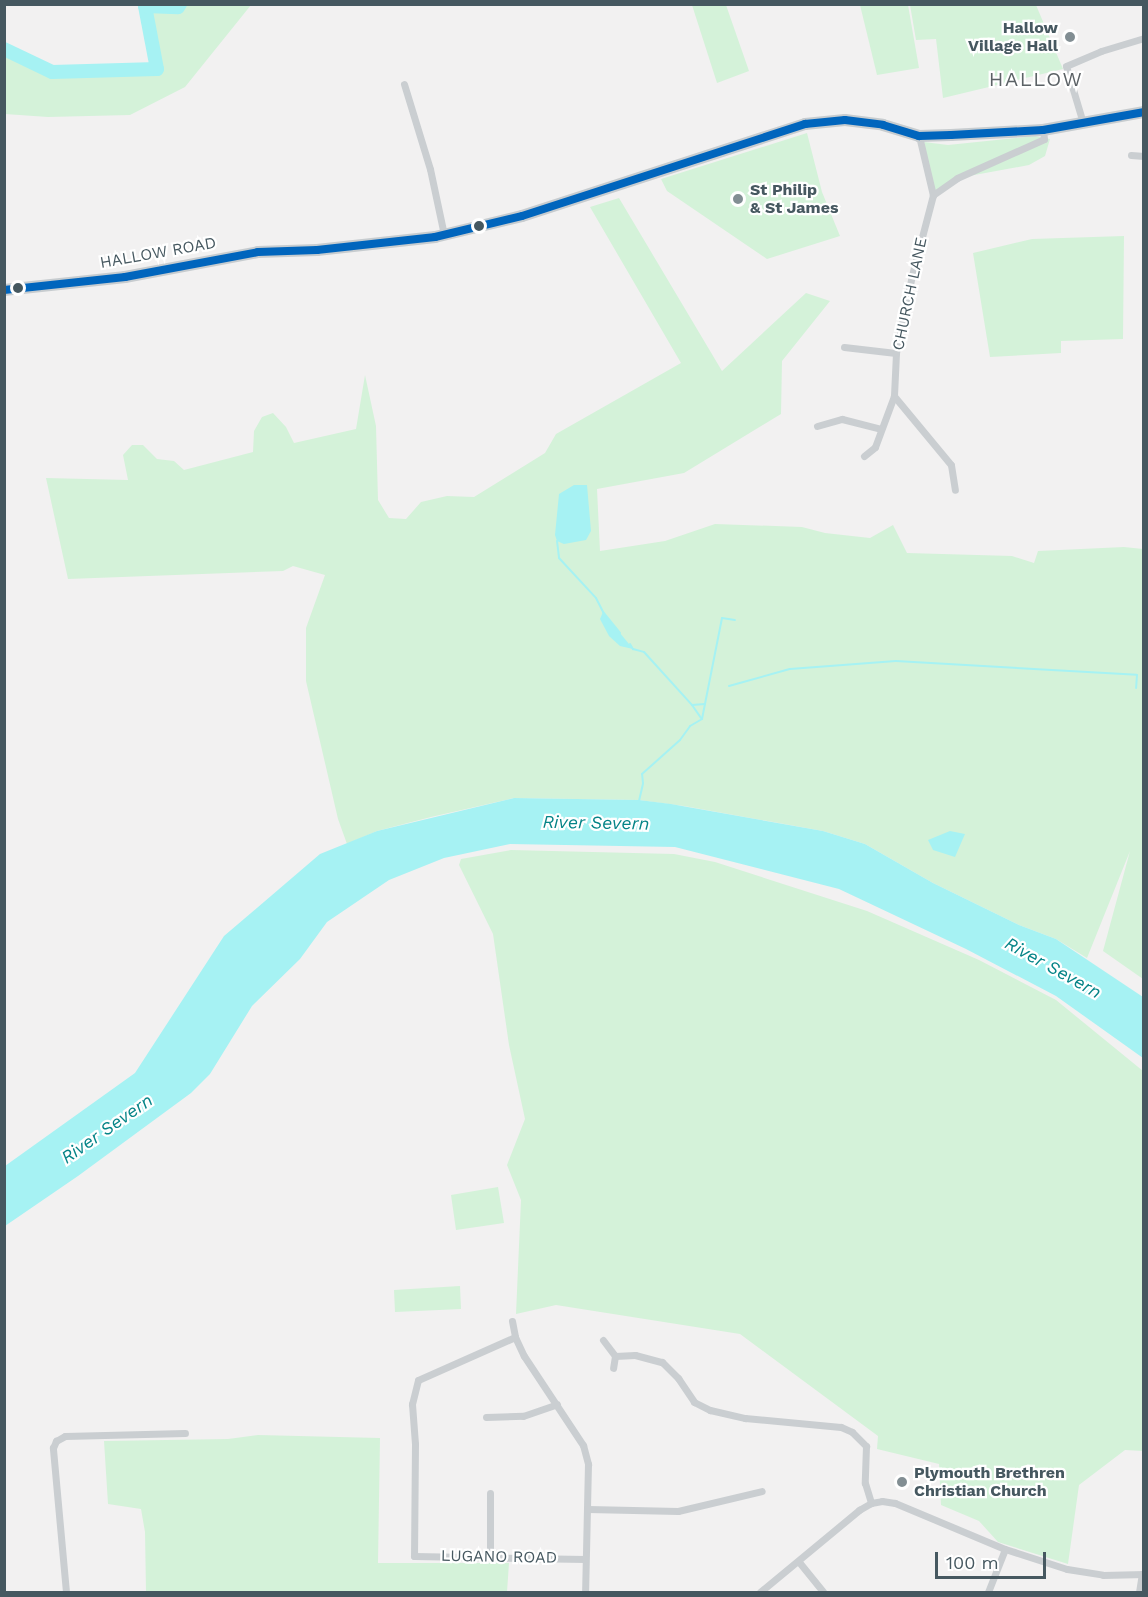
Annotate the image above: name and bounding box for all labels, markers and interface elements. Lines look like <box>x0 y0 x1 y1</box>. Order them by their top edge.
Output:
place label: Hallow Village Hall <box>968 18 1058 56</box>
marker: Hallow Village Hall <box>1063 30 1077 44</box>
district label: HALLOW <box>989 67 1083 91</box>
place label: St Philip & St James <box>750 180 839 218</box>
marker: St Philip & St James <box>731 192 745 206</box>
unlabelled marker <box>473 220 485 232</box>
street label: HALLOW ROAD <box>98 233 218 273</box>
street label: CHURCH LANE <box>889 236 931 352</box>
unlabelled marker <box>12 282 24 294</box>
water label: River Severn <box>542 811 650 835</box>
water label: River Severn <box>1001 933 1105 1003</box>
water label: River Severn <box>57 1089 157 1169</box>
place label: Plymouth Brethren Christian Church <box>914 1463 1065 1501</box>
marker: Plymouth Brethren Christian Church <box>895 1475 909 1489</box>
scale bar <box>938 1540 1049 1578</box>
street label: LUGANO ROAD <box>441 1546 557 1568</box>
text: 100 m <box>946 1552 999 1573</box>

